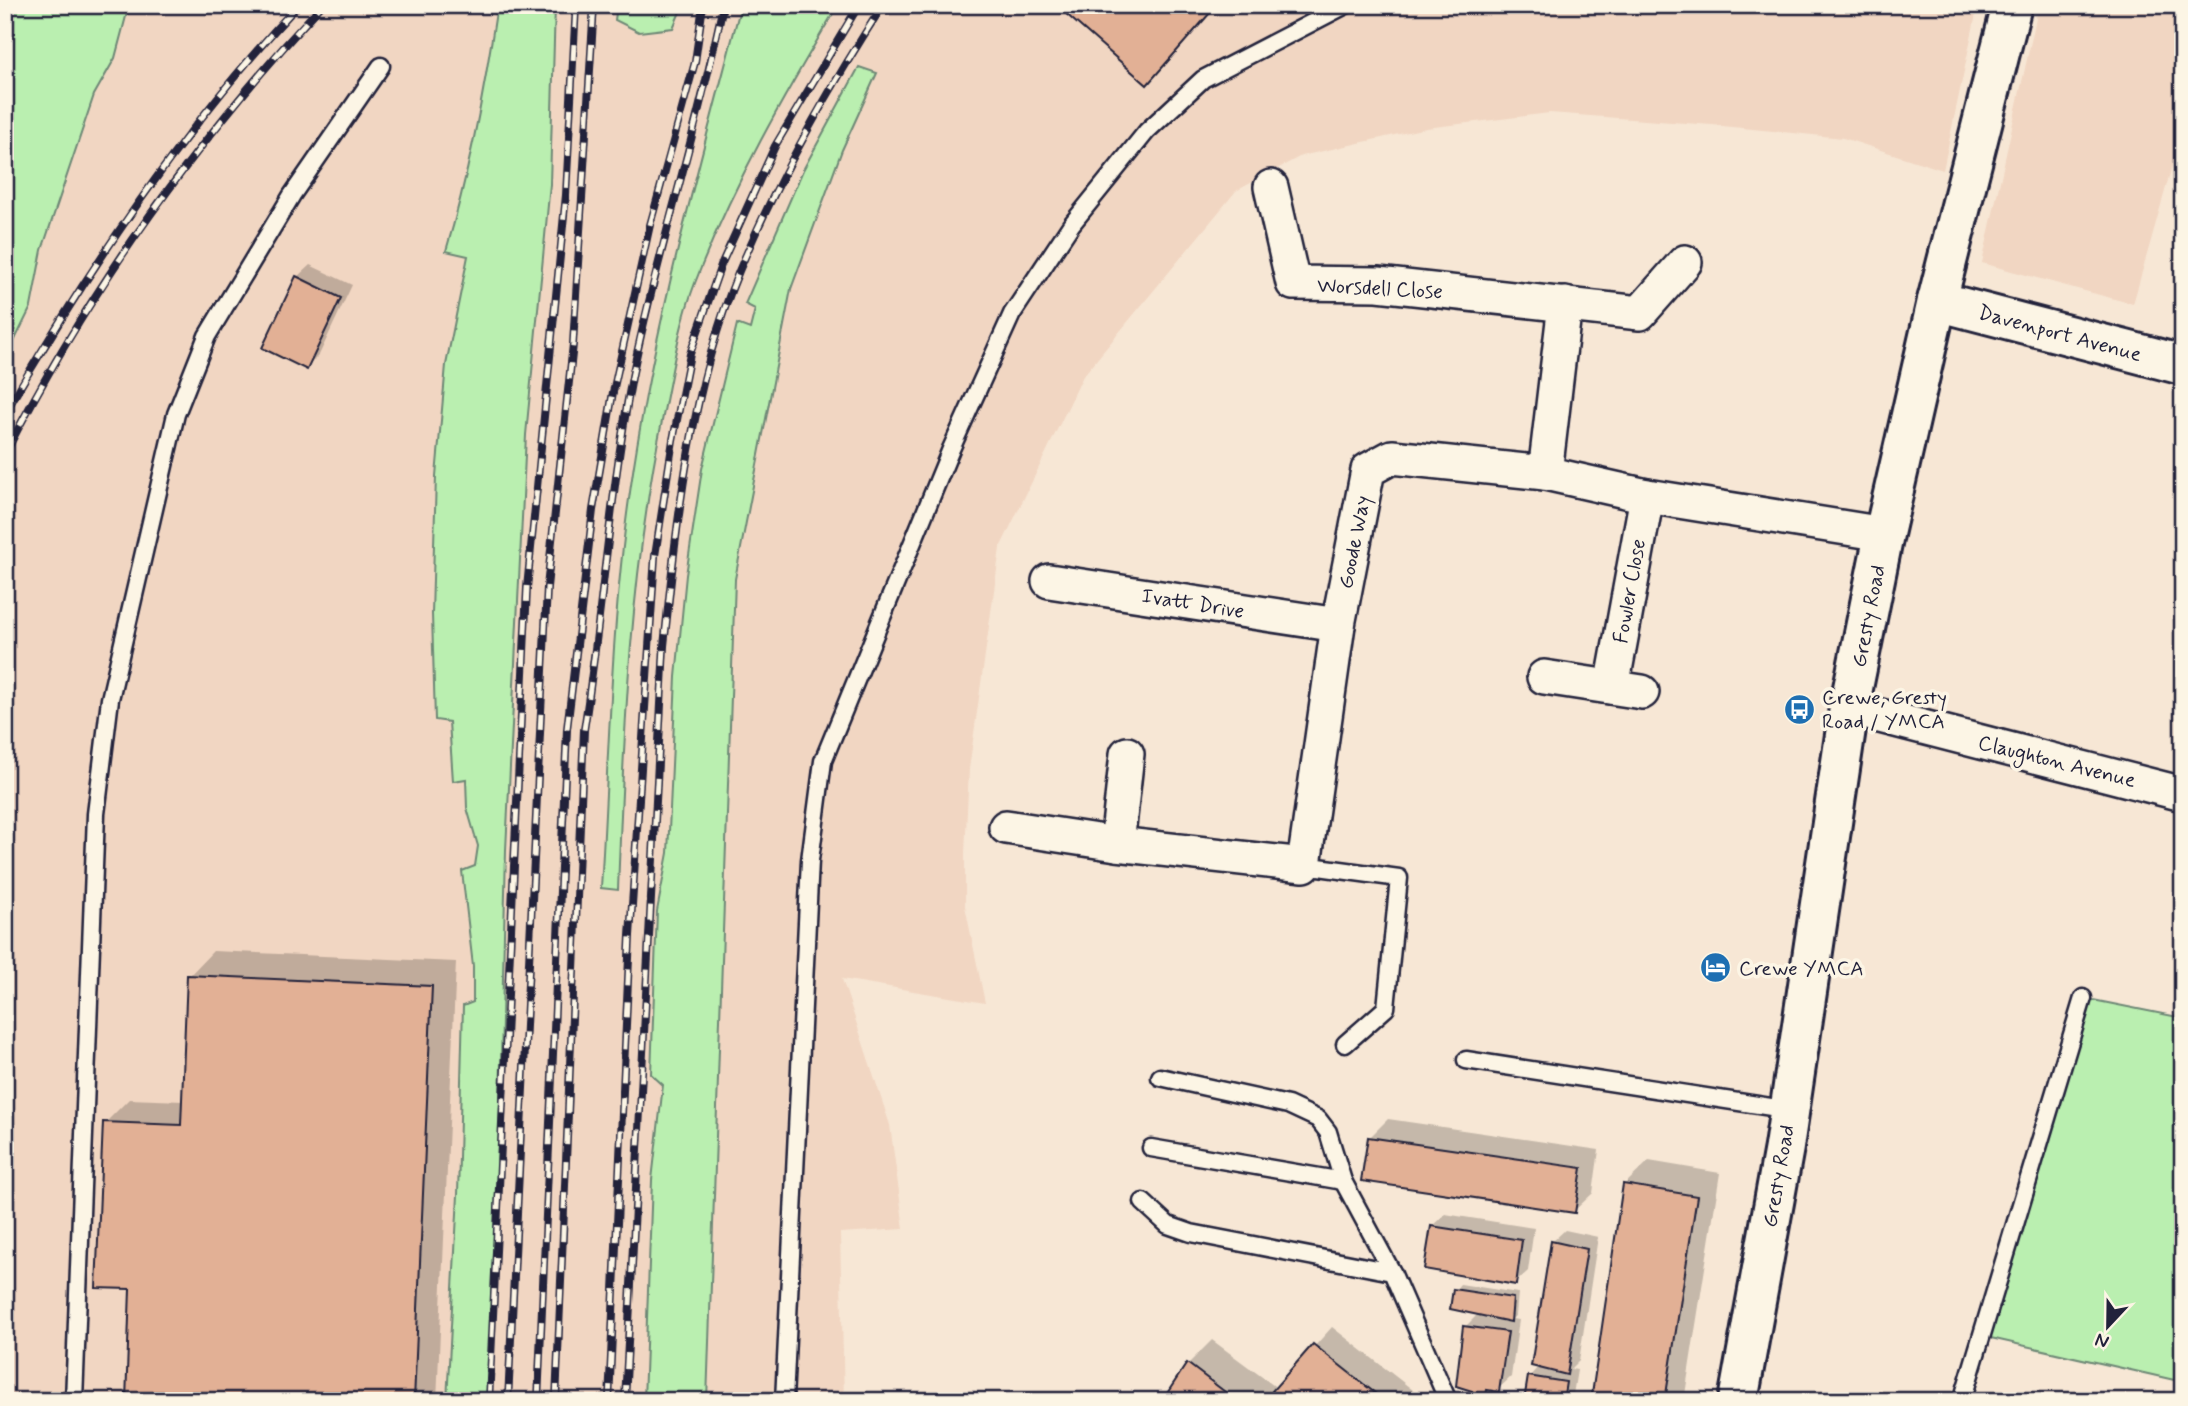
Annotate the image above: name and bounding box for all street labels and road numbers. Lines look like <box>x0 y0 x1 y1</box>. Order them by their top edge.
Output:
street label: Worsdell Close <box>1316 272 1444 306</box>
street label: Davenport Avenue <box>1975 299 2145 369</box>
street label: Goode Way <box>1332 493 1378 591</box>
street label: Fowler Close <box>1607 537 1653 646</box>
street label: Gresty Road <box>1845 563 1893 670</box>
street label: Ivatt Drive <box>1139 582 1246 626</box>
street label: Claughton Avenue <box>1975 729 2139 796</box>
street label: Gresty Road <box>1756 1123 1802 1230</box>

